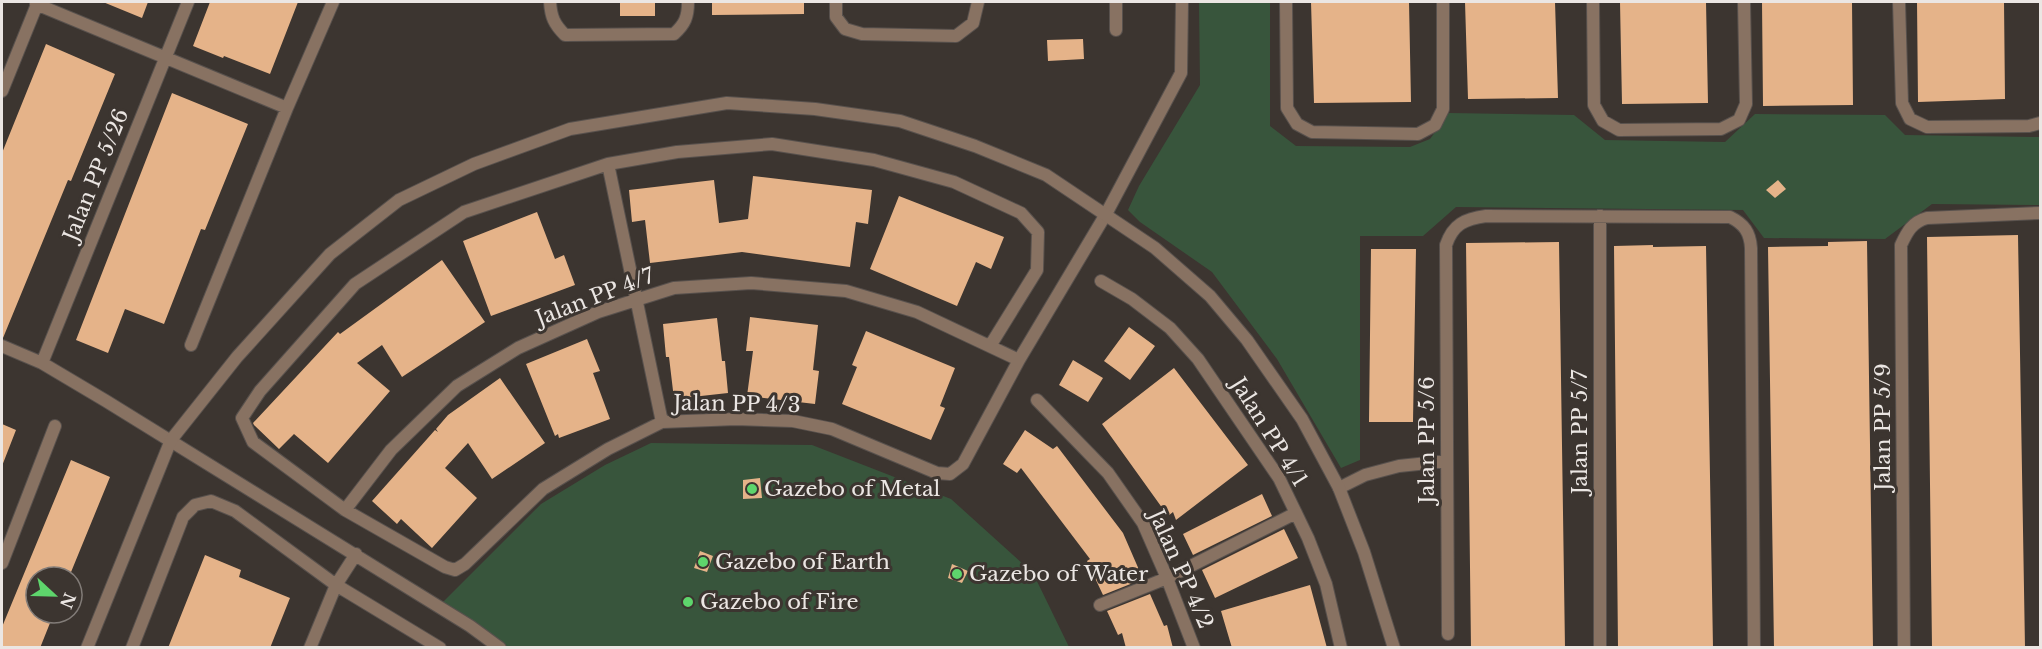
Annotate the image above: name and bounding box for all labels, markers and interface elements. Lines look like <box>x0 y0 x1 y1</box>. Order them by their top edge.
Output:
street label: Jalan PP 5/26 <box>57 105 134 248</box>
street label: Jalan PP 4/7 <box>529 262 658 333</box>
street label: Jalan PP 5/9 <box>1870 363 1896 494</box>
street label: Jalan PP 5/7 <box>1567 369 1593 497</box>
street label: Jalan PP 4/1 <box>1224 370 1313 491</box>
street label: Jalan PP 5/6 <box>1414 376 1440 507</box>
street label: Jalan PP 4/3 <box>670 390 801 418</box>
place label: Gazebo of Metal <box>764 476 941 502</box>
marker: Gazebo of Metal <box>745 482 759 496</box>
street label: Jalan PP 4/2 <box>1142 503 1219 632</box>
place label: Gazebo of Earth <box>715 549 890 575</box>
marker: Gazebo of Earth <box>696 555 710 569</box>
place label: Gazebo of Water <box>969 561 1148 587</box>
north arrow <box>24 565 84 625</box>
marker: Gazebo of Water <box>950 567 964 581</box>
place label: Gazebo of Fire <box>700 589 859 615</box>
text: N <box>56 590 80 611</box>
marker: Gazebo of Fire <box>681 595 695 609</box>

